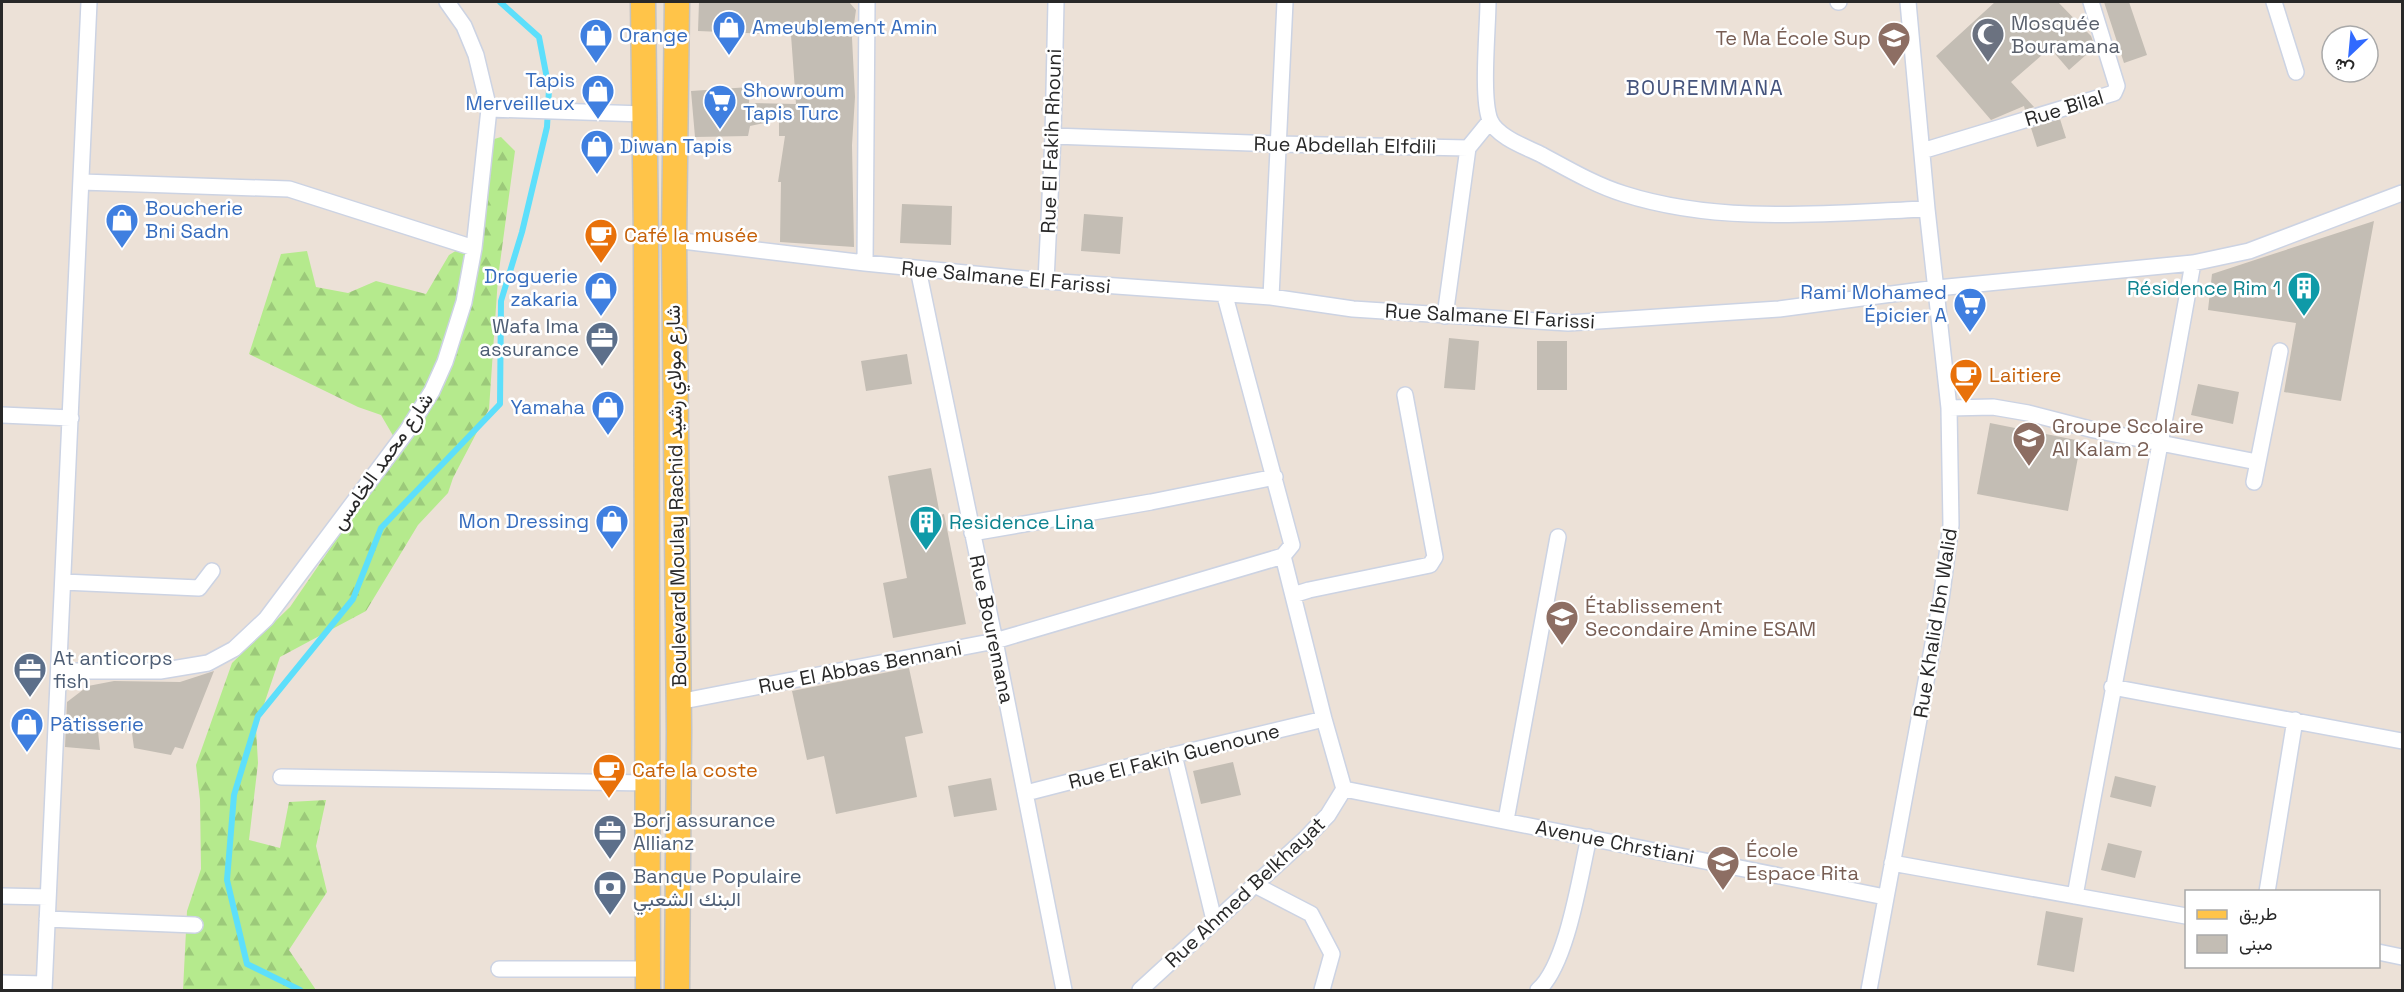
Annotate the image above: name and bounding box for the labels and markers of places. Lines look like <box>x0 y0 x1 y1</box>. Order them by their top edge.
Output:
shop icon: Ameublement Amin <box>711 9 747 56</box>
place label: Mosquée Bouramana <box>2011 10 2120 59</box>
place label: Ameublement Amin <box>752 14 938 40</box>
mosque icon: Mosquée Bouramana <box>1970 16 2006 63</box>
shop icon: Orange <box>578 17 614 64</box>
school or university icon: Te Ma École Sup <box>1876 20 1912 67</box>
place label: Orange <box>619 22 688 48</box>
place label: Te Ma École Sup <box>1716 25 1871 51</box>
place label: Tapis Merveilleux <box>465 67 575 116</box>
shop icon: Tapis Merveilleux <box>580 73 616 120</box>
place label: Showroum Tapis Turc <box>743 77 845 126</box>
supermarket icon: Showroum Tapis Turc <box>702 83 738 130</box>
shop icon: Diwan Tapis <box>579 128 615 175</box>
place label: Diwan Tapis <box>620 133 732 159</box>
place label: Boucherie Bni Sadn <box>145 195 243 244</box>
shop icon: Boucherie Bni Sadn <box>104 202 140 249</box>
cafe icon: Café la musée <box>583 217 619 264</box>
place label: Café la musée <box>624 222 758 248</box>
place label: Droguerie zakaria <box>484 263 578 312</box>
shop icon: Droguerie zakaria <box>583 270 619 317</box>
building icon: Résidence Rim 1 <box>2286 270 2322 317</box>
place label: Résidence Rim 1 <box>2127 275 2281 301</box>
place label: Rami Mohamed Épicier A <box>1800 279 1947 328</box>
supermarket icon: Rami Mohamed Épicier A <box>1952 286 1988 333</box>
place label: Wafa Ima assurance <box>479 313 579 362</box>
office icon: Wafa Ima assurance <box>584 320 620 367</box>
cafe icon: Laitiere <box>1948 357 1984 404</box>
place label: Laitiere <box>1989 362 2061 388</box>
shop icon: Yamaha <box>590 389 626 436</box>
place label: Yamaha <box>510 394 585 420</box>
place label: Groupe Scolaire Al Kalam 2 <box>2052 413 2204 462</box>
school or university icon: Groupe Scolaire Al Kalam 2 <box>2011 420 2047 467</box>
shop icon: Mon Dressing <box>594 503 630 550</box>
building icon: Residence Lina <box>908 504 944 551</box>
place label: Mon Dressing <box>459 508 589 534</box>
place label: Residence Lina <box>949 509 1094 535</box>
place label: Établissement Secondaire Amine ESAM <box>1585 593 1816 642</box>
school or university icon: Établissement Secondaire Amine ESAM <box>1544 599 1580 646</box>
place label: At anticorps fish <box>53 645 172 694</box>
office icon: At anticorps fish <box>12 651 48 698</box>
shop icon: Pâtisserie <box>9 706 45 753</box>
place label: Pâtisserie <box>50 711 144 737</box>
cafe icon: Cafe la coste <box>591 752 627 799</box>
place label: Cafe la coste <box>632 757 758 783</box>
place label: Borj assurance Allianz <box>633 807 776 856</box>
office icon: Borj assurance Allianz <box>592 813 628 860</box>
place label: École Espace Rita <box>1746 837 1859 886</box>
school or university icon: École Espace Rita <box>1705 844 1741 891</box>
place label: Banque Populaire البنك الشعبي <box>633 863 802 916</box>
bank icon: Banque Populaire البنك الشعبي <box>592 869 628 916</box>

